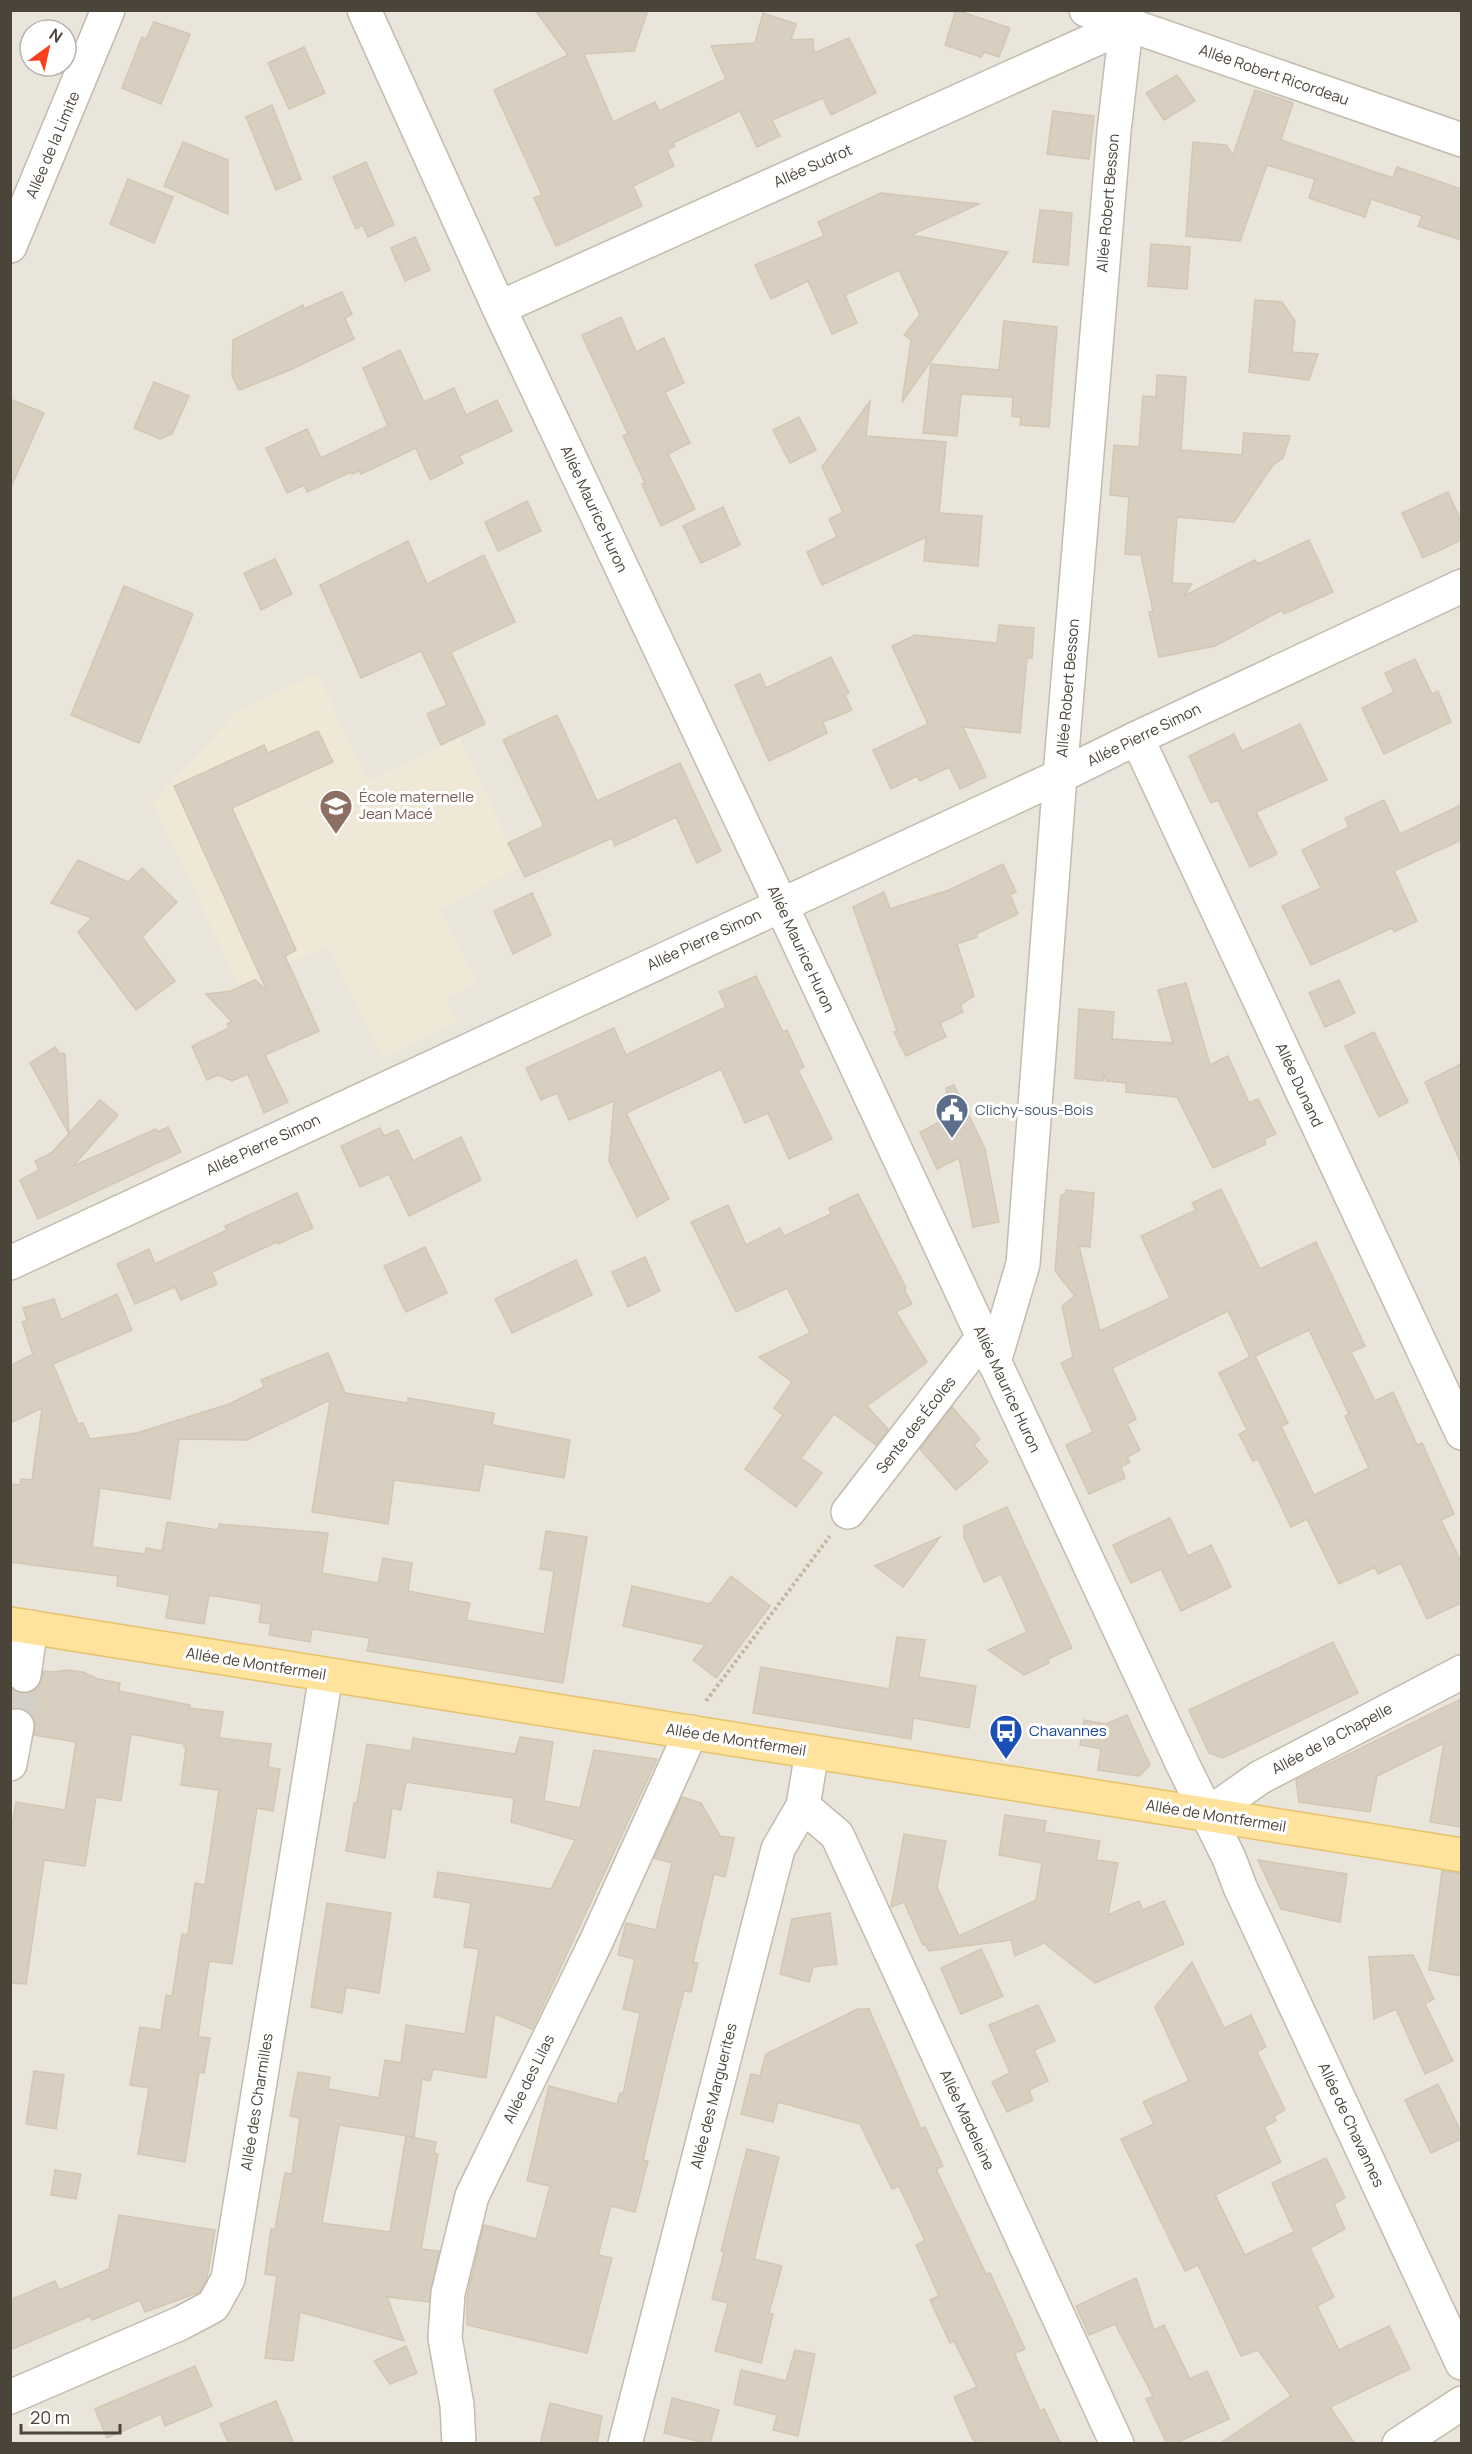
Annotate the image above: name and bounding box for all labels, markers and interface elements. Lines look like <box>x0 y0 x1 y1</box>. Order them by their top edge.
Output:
north arrow <box>18 18 78 78</box>
text: N <box>45 23 67 48</box>
street label: Allée Robert Ricordeau <box>1196 39 1352 110</box>
street label: Allée de la Limite <box>21 88 85 202</box>
street label: Allée Robert Besson <box>1091 133 1124 273</box>
street label: Allée Sudrot <box>770 139 856 192</box>
street label: Allée Maurice Huron <box>556 442 633 576</box>
street label: Allée Robert Besson <box>1051 618 1084 758</box>
street label: Allée Pierre Simon <box>1083 698 1204 771</box>
place label: École maternelle Jean Macé <box>359 786 474 824</box>
school or university icon: École maternelle Jean Macé <box>318 788 354 835</box>
street label: Allée Maurice Huron <box>763 882 840 1016</box>
street label: Allée Pierre Simon <box>643 904 764 975</box>
street label: Allée Dunand <box>1271 1039 1328 1130</box>
public building icon: Clichy-sous-Bois <box>934 1092 970 1139</box>
place label: Clichy-sous-Bois <box>975 1099 1094 1120</box>
street label: Allée Pierre Simon <box>202 1109 323 1180</box>
street label: Allée Maurice Huron <box>969 1322 1046 1456</box>
street label: Sente des Écoles <box>871 1372 960 1478</box>
street label: Allée de Montfermeil <box>184 1642 328 1685</box>
street label: Allée de la Chapelle <box>1268 1698 1396 1779</box>
bus stop icon: Chavannes <box>988 1713 1024 1760</box>
street label: Allée de Montfermeil <box>664 1718 808 1761</box>
place label: Chavannes <box>1029 1720 1107 1741</box>
street label: Allée de Montfermeil <box>1144 1794 1288 1837</box>
street label: Allée des Marguerites <box>685 2021 742 2171</box>
street label: Allée des Lilas <box>498 2031 559 2127</box>
street label: Allée des Charmilles <box>235 2032 278 2172</box>
street label: Allée de Chavannes <box>1313 2059 1390 2191</box>
street label: Allée Madeleine <box>935 2066 1000 2174</box>
scale bar <box>21 2397 120 2435</box>
text: 20 m <box>30 2405 70 2429</box>

